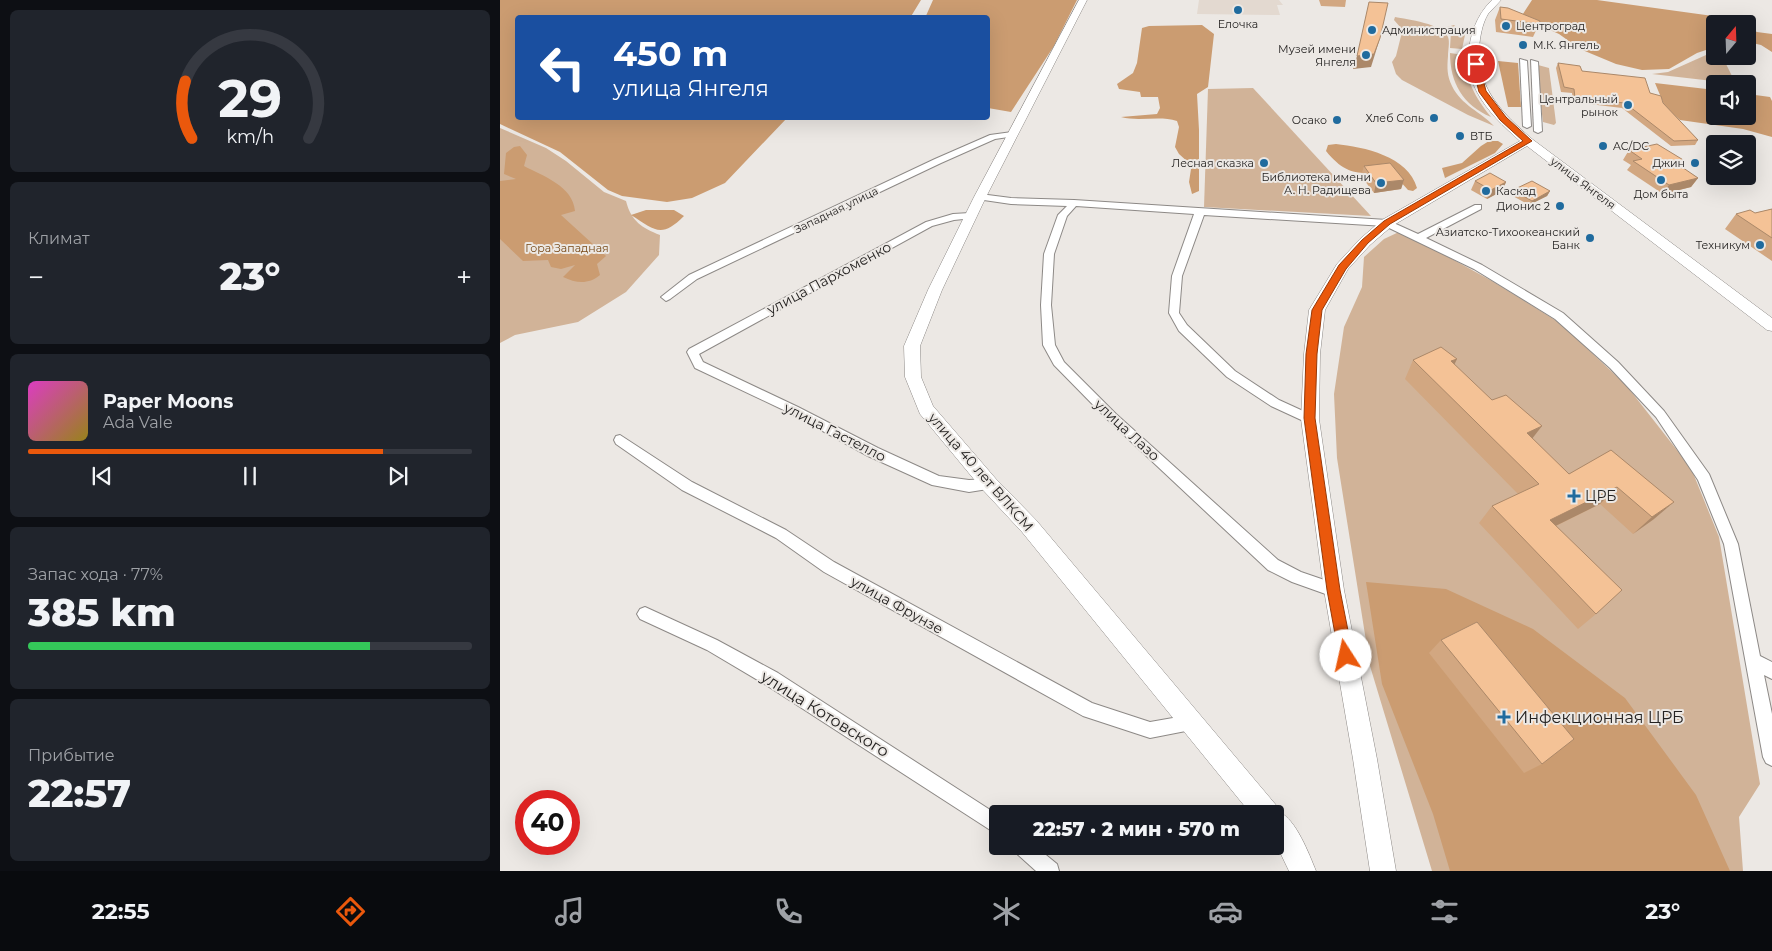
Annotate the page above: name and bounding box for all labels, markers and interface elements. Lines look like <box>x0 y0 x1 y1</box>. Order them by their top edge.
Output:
marker: Елочка <box>1232 4 1244 16</box>
north arrow <box>1706 15 1756 65</box>
map controls <box>1706 15 1756 185</box>
place label: Елочка <box>1218 17 1258 31</box>
place label: Центроград <box>1516 19 1585 33</box>
marker: Центроград <box>1500 20 1512 32</box>
place label: Администрация <box>1382 23 1476 37</box>
marker: Администрация <box>1366 24 1378 36</box>
text: 450 m <box>613 32 728 75</box>
icon: left <box>530 35 595 100</box>
place label: М.К. Янгель <box>1533 38 1599 52</box>
marker: М.К. Янгель <box>1517 39 1529 51</box>
place label: Музей имени Янгеля <box>1278 42 1356 69</box>
pin <box>1455 43 1497 85</box>
marker: Музей имени Янгеля <box>1360 49 1372 61</box>
icon: arrive <box>1462 50 1490 78</box>
text: 29 <box>218 67 282 130</box>
text: улица Янгеля <box>613 75 769 102</box>
button: sound <box>1706 75 1756 125</box>
place label: Центральный рынок <box>1539 92 1619 119</box>
marker: Центральный рынок <box>1622 99 1634 111</box>
place label: Хлеб Соль <box>1365 111 1424 125</box>
marker: Хлеб Соль <box>1428 112 1440 124</box>
place label: Осако <box>1292 113 1327 127</box>
marker: Осако <box>1331 114 1343 126</box>
text: km/h <box>226 126 274 147</box>
place label: ВТБ <box>1470 129 1493 143</box>
marker: ВТБ <box>1454 130 1466 142</box>
button: layers <box>1706 135 1756 185</box>
place label: AC/DC <box>1613 139 1649 153</box>
marker: AC/DC <box>1597 140 1609 152</box>
street label: улица Янгеля <box>1547 153 1618 212</box>
place label: Лесная сказка <box>1172 156 1254 170</box>
place label: Джин <box>1652 156 1685 170</box>
marker: Лесная сказка <box>1258 157 1270 169</box>
marker: Джин <box>1689 157 1701 169</box>
place label: Библиотека имени А. Н. Радищева <box>1262 170 1371 197</box>
marker: Дом быта <box>1655 174 1667 186</box>
marker: Библиотека имени А. Н. Радищева <box>1375 177 1387 189</box>
street label: Западная улица <box>792 184 880 236</box>
place label: Каскад <box>1496 184 1536 198</box>
marker: Каскад <box>1480 185 1492 197</box>
place label: Дом быта <box>1634 187 1688 201</box>
place label: Дионис 2 <box>1496 199 1550 213</box>
marker: Дионис 2 <box>1554 200 1566 212</box>
place label: Азиатско-Тихоокеанский Банк <box>1436 225 1581 252</box>
text: Климат <box>28 229 90 248</box>
marker: Азиатско-Тихоокеанский Банк <box>1584 232 1596 244</box>
street label: улица Пархоменко <box>763 238 894 319</box>
place label: Техникум <box>1696 238 1750 252</box>
marker: Техникум <box>1754 239 1766 251</box>
park label: Гора Западная <box>525 241 609 255</box>
text: 23° <box>220 253 280 300</box>
text: − <box>28 260 44 294</box>
text: + <box>456 260 472 294</box>
text: Paper Moons <box>103 390 233 413</box>
street label: улица Лазо <box>1090 394 1164 465</box>
street label: улица Гастелло <box>780 398 889 466</box>
street label: улица 40 лет ВЛКСМ <box>924 408 1037 535</box>
text: Ada Vale <box>103 413 173 432</box>
icon: previous <box>88 462 116 490</box>
icon: pause <box>236 462 264 490</box>
icon: next <box>384 462 412 490</box>
place label: ЦРБ <box>1585 487 1617 505</box>
marker: ЦРБ <box>1567 489 1581 503</box>
text: Запас хода · 77% <box>28 565 163 584</box>
street label: улица Фрунзе <box>847 572 946 638</box>
text: 385 km <box>28 589 176 636</box>
position arrow <box>1319 629 1371 681</box>
street label: улица Котовского <box>757 666 893 761</box>
place label: Инфекционная ЦРБ <box>1515 708 1684 727</box>
marker: Инфекционная ЦРБ <box>1497 710 1511 724</box>
text: Прибытие <box>28 746 115 765</box>
text: 22:57 <box>28 770 131 817</box>
speed limit sign: 40 <box>515 790 580 855</box>
text: 22:57 · 2 мин · 570 m <box>1033 818 1240 841</box>
icon: directions <box>333 894 368 929</box>
icon: music <box>552 894 587 929</box>
icon: phone <box>771 894 806 929</box>
icon: climate <box>989 894 1024 929</box>
icon: car <box>1208 894 1243 929</box>
icon: filters <box>1427 894 1462 929</box>
text: 22:55 <box>92 898 150 925</box>
text: 23° <box>1645 898 1680 925</box>

